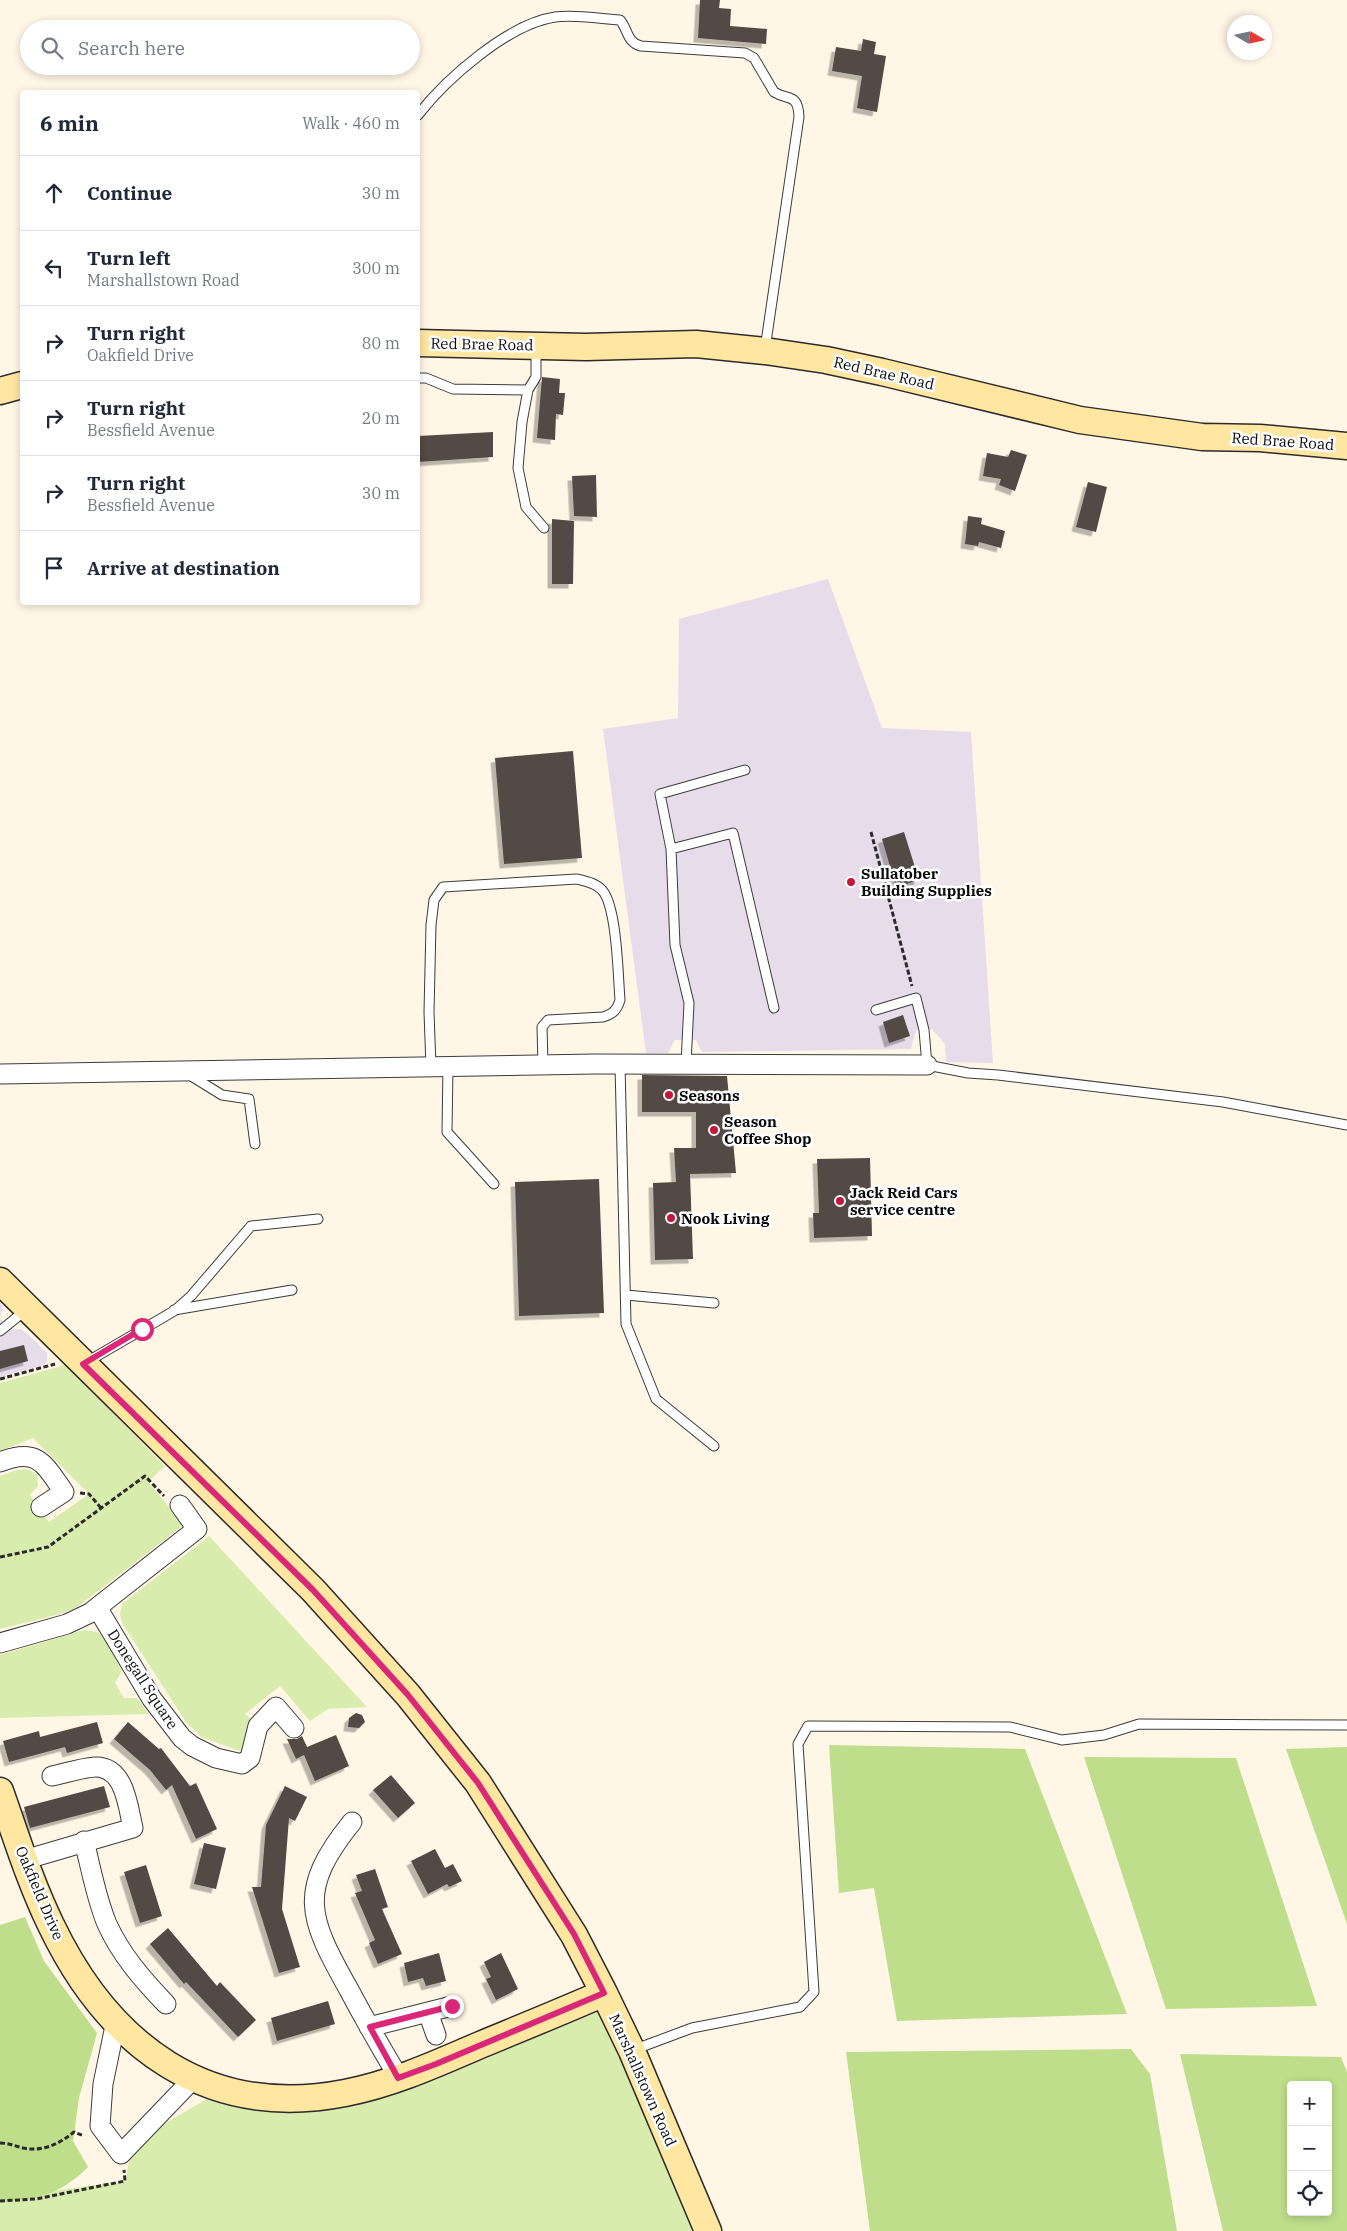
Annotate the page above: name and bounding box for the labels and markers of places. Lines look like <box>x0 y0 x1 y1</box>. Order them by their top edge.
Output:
place label: Sullatober Building Supplies <box>861 864 992 900</box>
marker: Sullatober Building Supplies <box>845 876 857 888</box>
place label: Seasons <box>679 1086 740 1105</box>
marker: Seasons <box>663 1089 675 1101</box>
place label: Season Coffee Shop <box>724 1112 812 1148</box>
marker: Season Coffee Shop <box>708 1124 720 1136</box>
place label: Jack Reid Cars service centre <box>850 1183 958 1219</box>
marker: Jack Reid Cars service centre <box>834 1195 846 1207</box>
place label: Nook Living <box>681 1209 770 1228</box>
marker: Nook Living <box>665 1212 677 1224</box>

